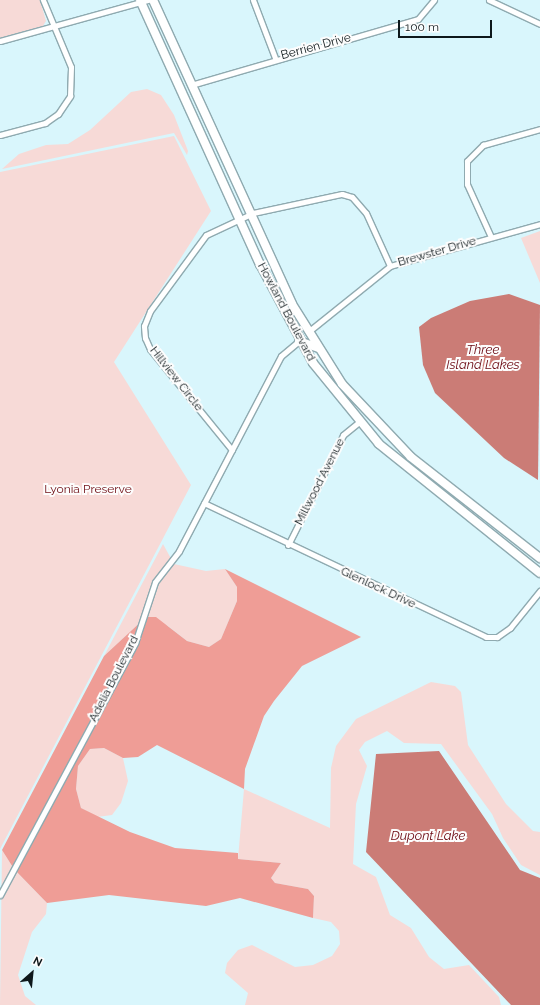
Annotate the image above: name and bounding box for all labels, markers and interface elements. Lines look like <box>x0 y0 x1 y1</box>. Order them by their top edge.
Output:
scale bar <box>400 12 494 38</box>
text: 100 m <box>405 20 439 34</box>
street label: Berrien Drive <box>279 31 353 63</box>
street label: Brewster Drive <box>396 234 478 270</box>
street label: Howland Boulevard <box>254 260 318 364</box>
water label: Three Island Lakes <box>446 343 520 374</box>
street label: Hillview Circle <box>146 344 206 414</box>
street label: Millwood Avenue <box>292 436 348 528</box>
park label: Lyonia Preserve <box>44 483 132 497</box>
street label: Glenlock Drive <box>338 564 418 612</box>
street label: Adelia Boulevard <box>86 634 142 724</box>
water label: Dupont Lake <box>391 828 465 844</box>
north arrow <box>12 953 52 993</box>
text: N <box>31 954 44 970</box>

